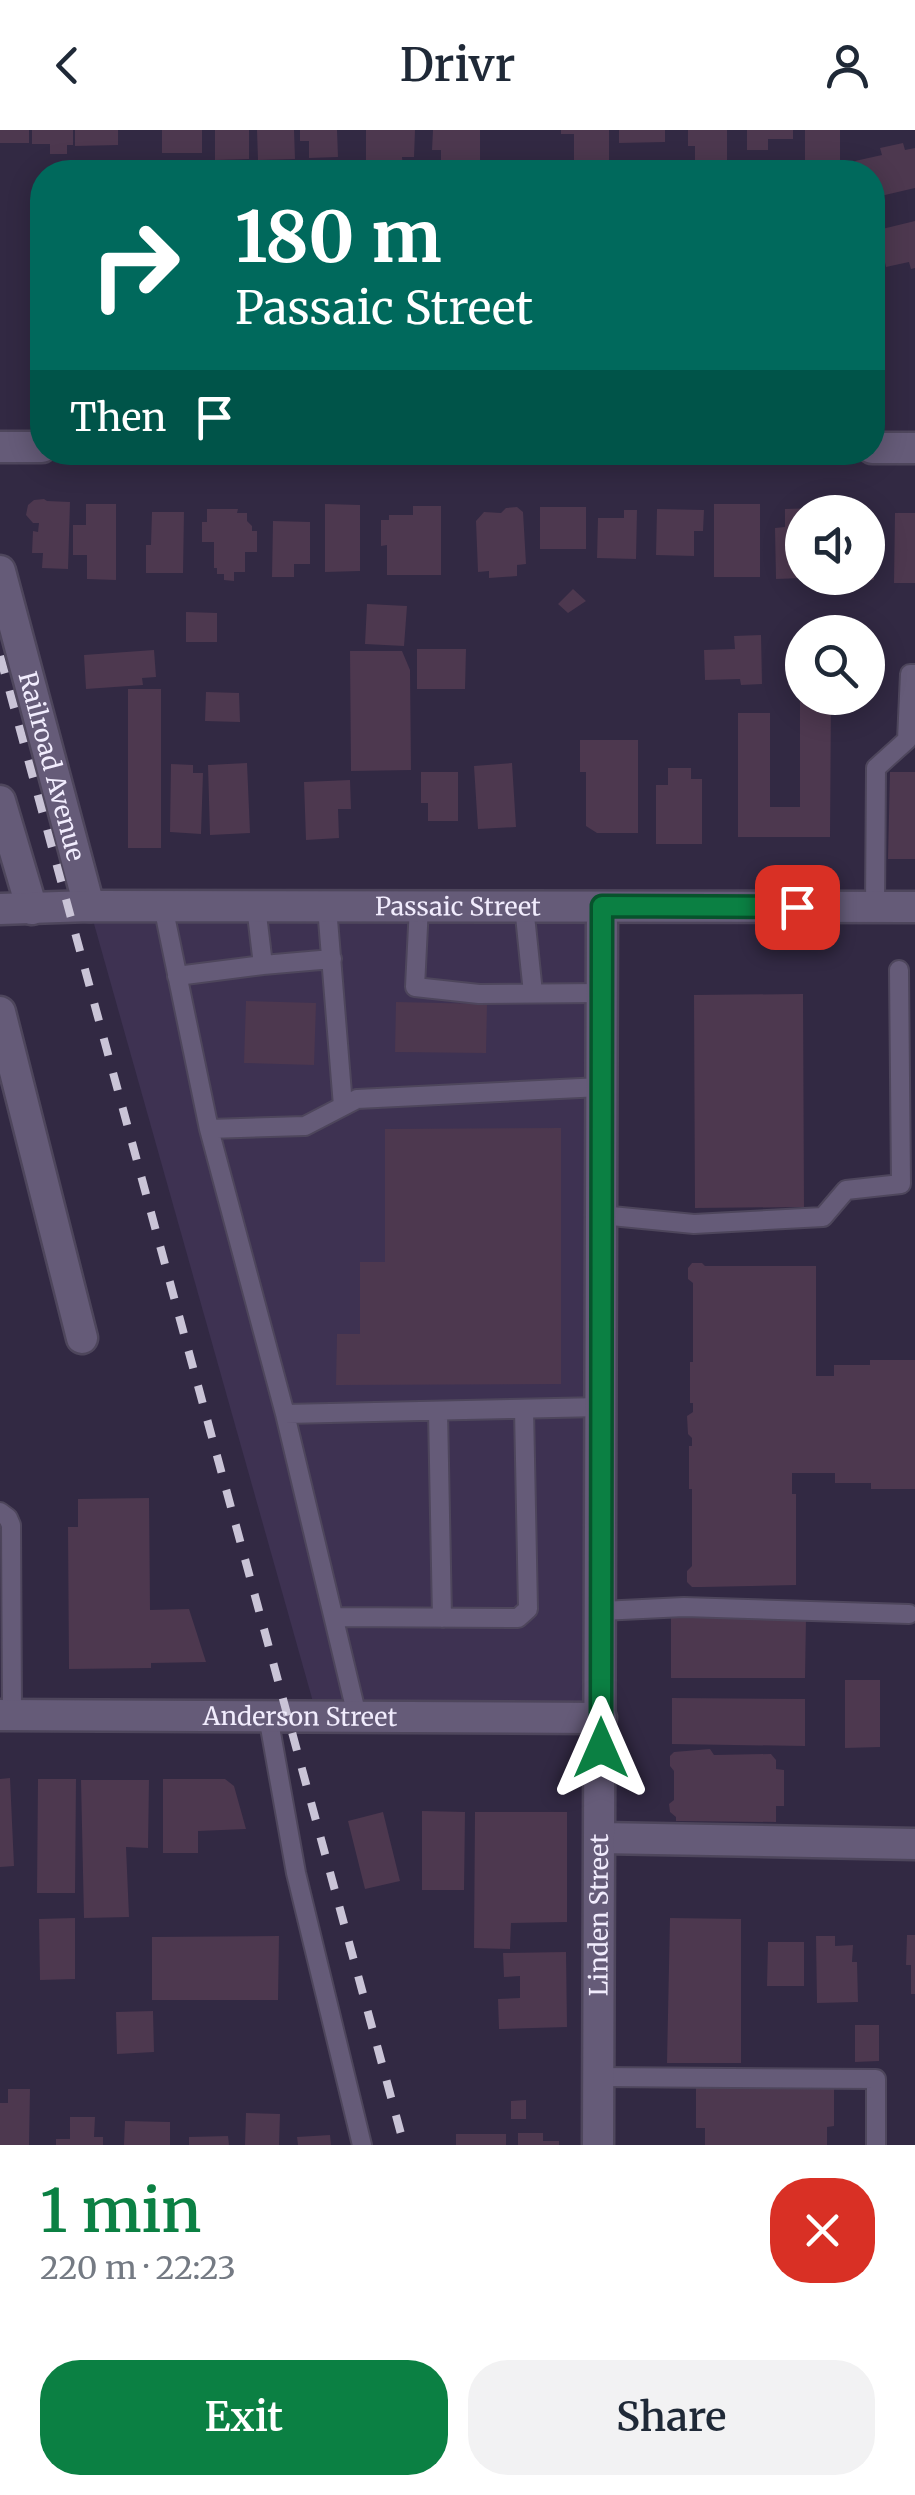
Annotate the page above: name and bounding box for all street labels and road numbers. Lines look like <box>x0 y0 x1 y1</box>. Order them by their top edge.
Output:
street label: Railroad Avenue <box>11 668 92 864</box>
street label: Passaic Street <box>375 890 541 923</box>
street label: Anderson Street <box>202 1700 398 1733</box>
street label: Linden Street <box>582 1834 615 1996</box>

